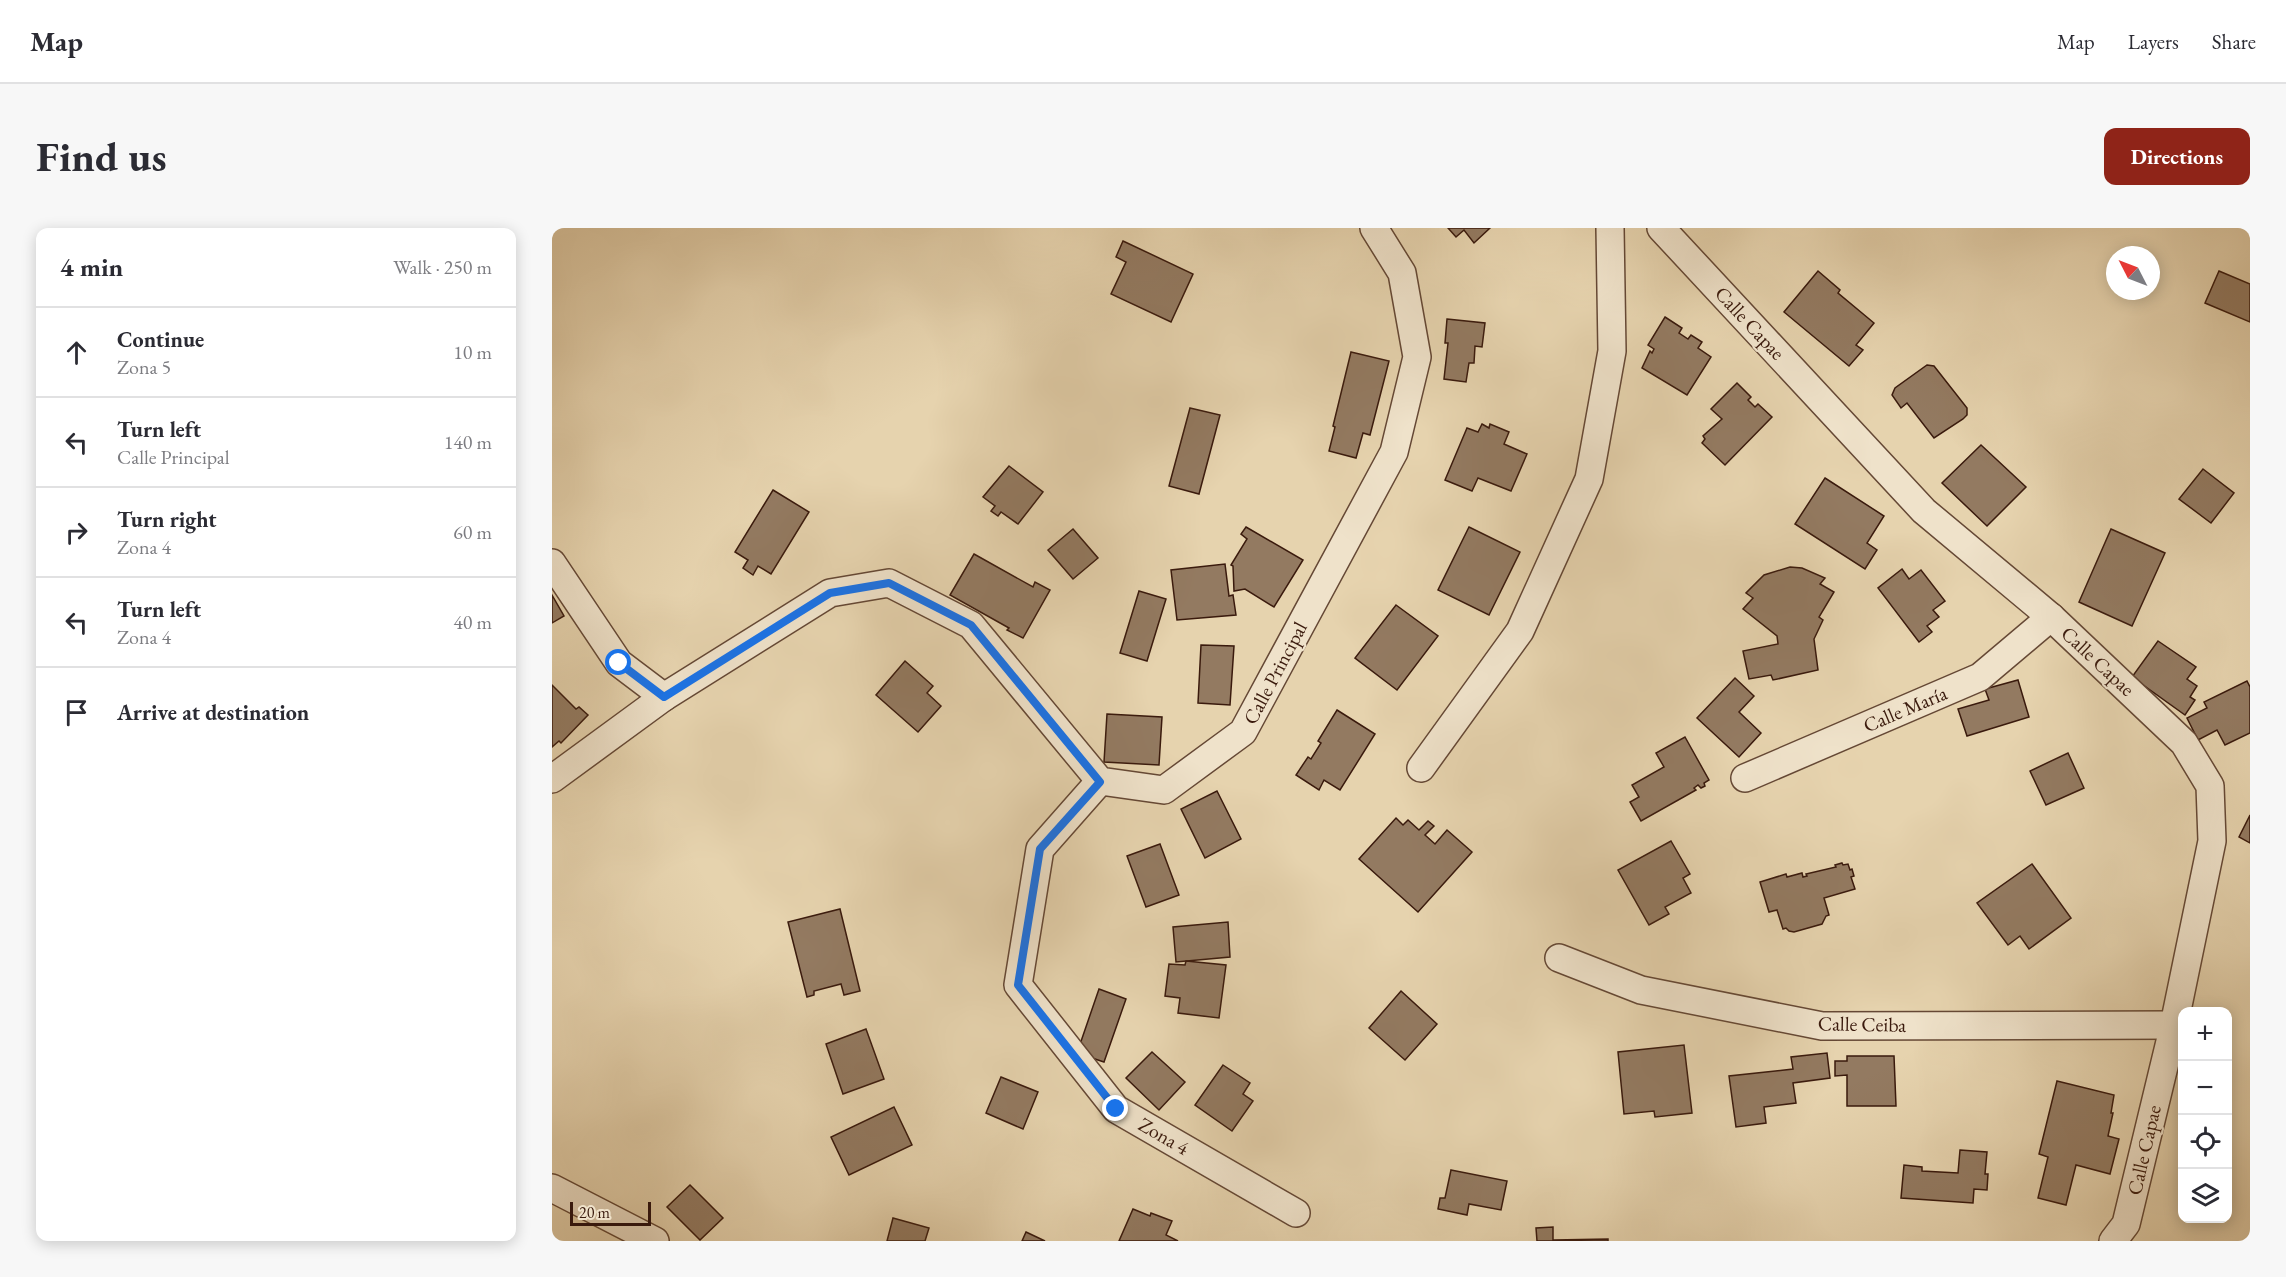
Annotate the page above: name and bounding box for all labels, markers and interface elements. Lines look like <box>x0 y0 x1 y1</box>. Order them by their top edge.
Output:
text: Map <box>30 23 83 59</box>
text: Map <box>2057 28 2095 55</box>
text: Layers <box>2128 28 2179 55</box>
text: Share <box>2212 28 2256 55</box>
button: Directions <box>2104 128 2250 185</box>
text: Find us <box>36 129 167 184</box>
north arrow <box>2106 246 2160 300</box>
text: 4 min <box>60 250 123 284</box>
text: Walk · 250 m <box>393 254 492 280</box>
street label: Calle Capae <box>1709 281 1791 365</box>
text: Continue <box>117 325 204 354</box>
icon: ahead <box>60 336 93 369</box>
text: 10 m <box>453 339 492 365</box>
text: Zona 5 <box>117 354 171 380</box>
text: Turn left <box>117 415 201 444</box>
icon: left <box>60 426 93 459</box>
text: 140 m <box>444 429 492 455</box>
text: Calle Principal <box>117 444 230 470</box>
text: Turn right <box>117 505 216 534</box>
icon: right <box>60 516 93 549</box>
text: 60 m <box>453 519 492 545</box>
text: Zona 4 <box>117 534 171 560</box>
text: Turn left <box>117 595 201 624</box>
icon: left <box>60 606 93 639</box>
text: 40 m <box>453 609 492 635</box>
street label: Calle Principal <box>1237 617 1313 729</box>
street label: Calle Capae <box>2056 620 2140 702</box>
text: Zona 4 <box>117 624 171 650</box>
route start <box>605 649 631 675</box>
street label: Calle María <box>1859 680 1951 738</box>
icon: arrive <box>60 696 93 729</box>
text: Arrive at destination <box>117 698 309 727</box>
map controls <box>2178 1007 2232 1223</box>
button: + <box>2178 1007 2232 1061</box>
street label: Calle Ceiba <box>1818 1010 1906 1038</box>
button: − <box>2178 1061 2232 1115</box>
route end <box>1102 1095 1128 1121</box>
street label: Calle Capae <box>2121 1102 2167 1198</box>
street label: Zona 4 <box>1134 1111 1194 1161</box>
button: locate <box>2178 1115 2232 1169</box>
button: layers <box>2178 1169 2232 1223</box>
scale bar <box>570 1199 651 1226</box>
text: 20 m <box>579 1202 610 1223</box>

